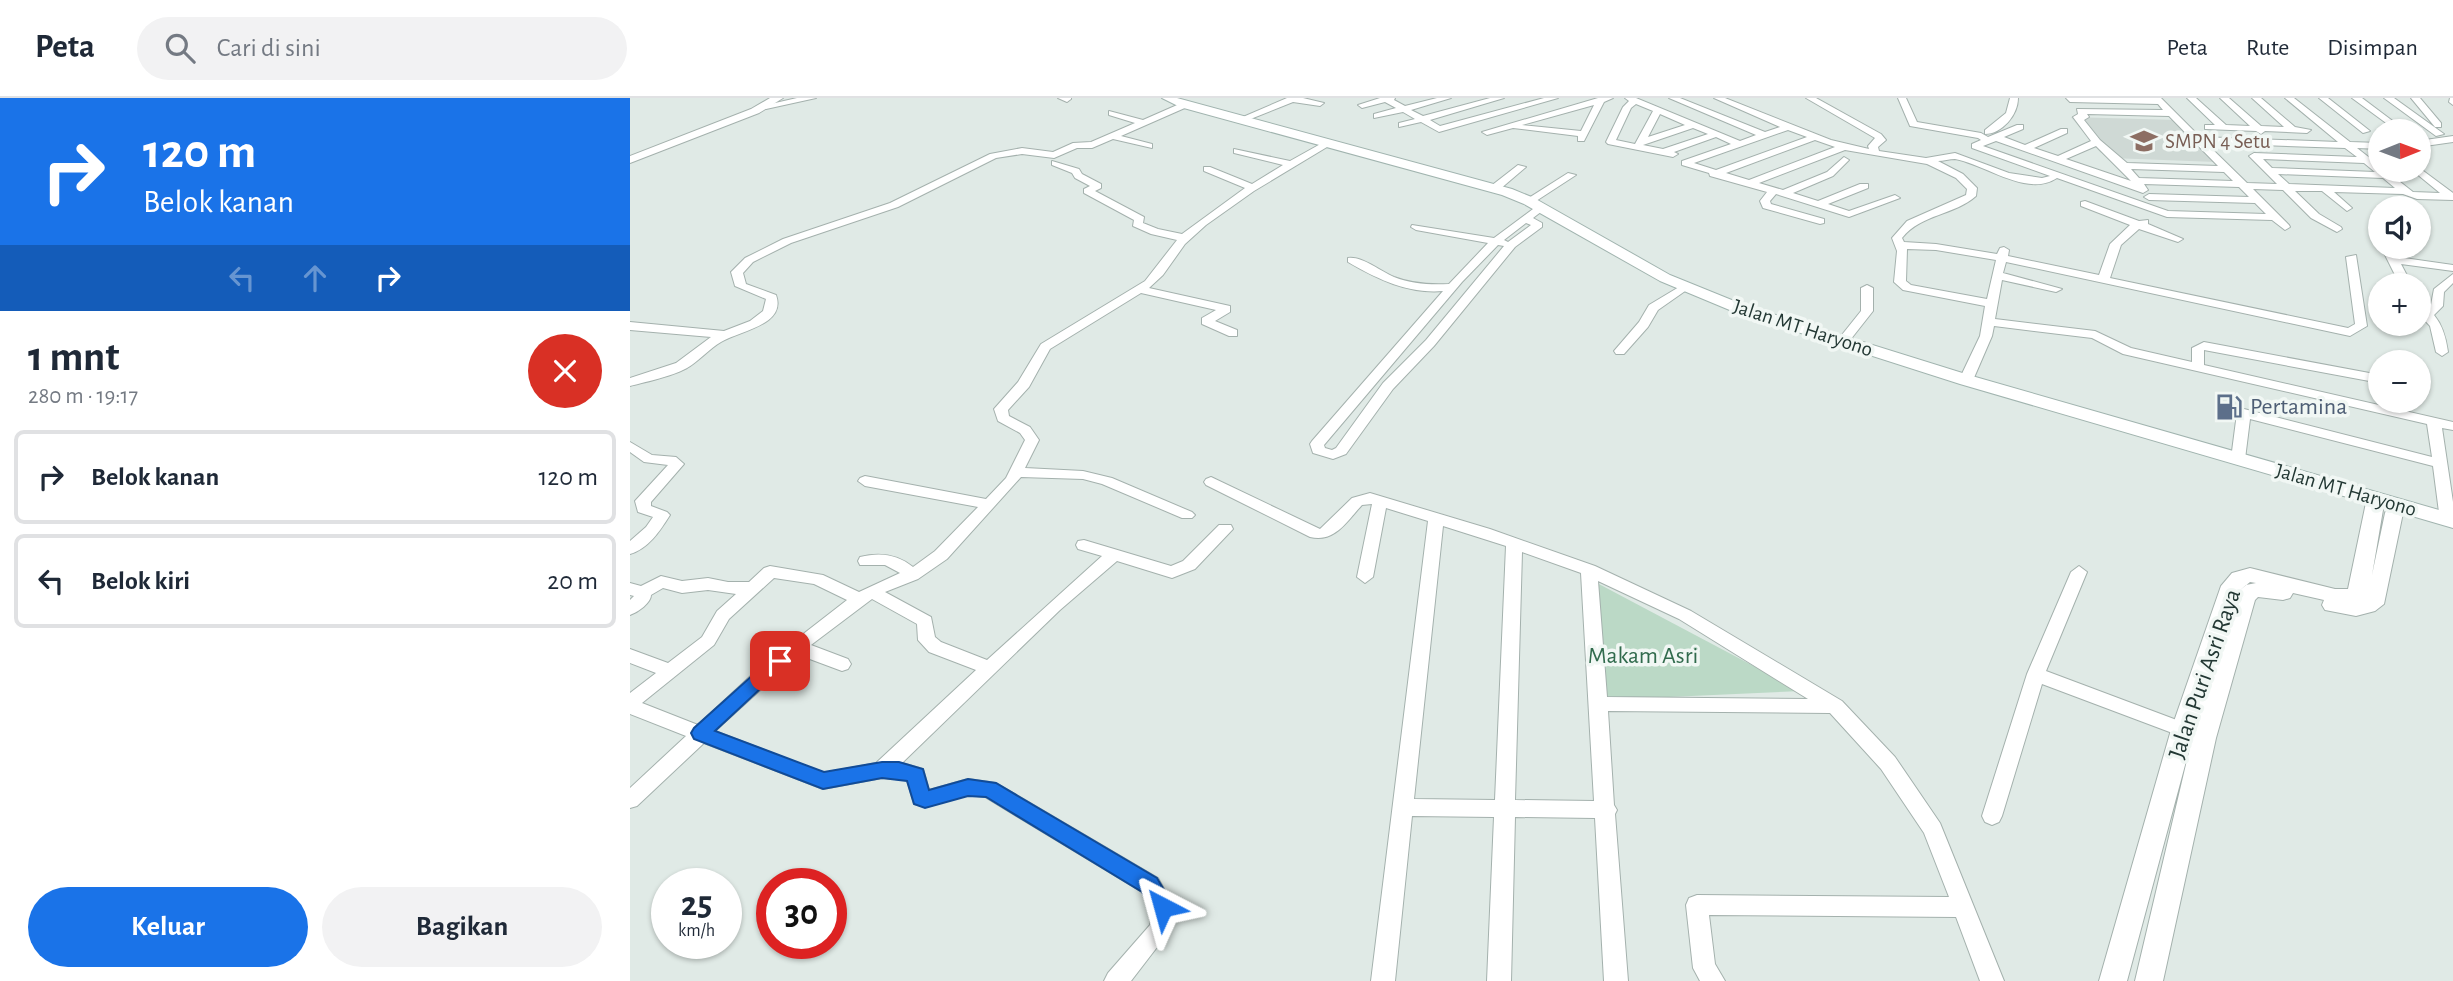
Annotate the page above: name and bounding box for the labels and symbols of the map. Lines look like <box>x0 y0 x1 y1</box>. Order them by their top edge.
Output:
north arrow <box>2368 119 2431 182</box>
school or university icon: SMPN 4 Setu <box>2129 126 2159 156</box>
place label: SMPN 4 Setu <box>2165 131 2271 152</box>
street label: Jalan MT Haryono <box>1731 296 1875 360</box>
fuel station icon: Pertamina <box>2214 392 2244 422</box>
place label: Pertamina <box>2250 395 2347 419</box>
street label: Jalan MT Haryono <box>2273 460 2419 520</box>
street label: Jalan Puri Asri Raya <box>2165 586 2245 762</box>
pin <box>750 631 810 691</box>
park label: Makam Asri <box>1588 644 1698 668</box>
speed limit sign: 30 <box>756 868 847 959</box>
position arrow <box>1126 870 1200 944</box>

